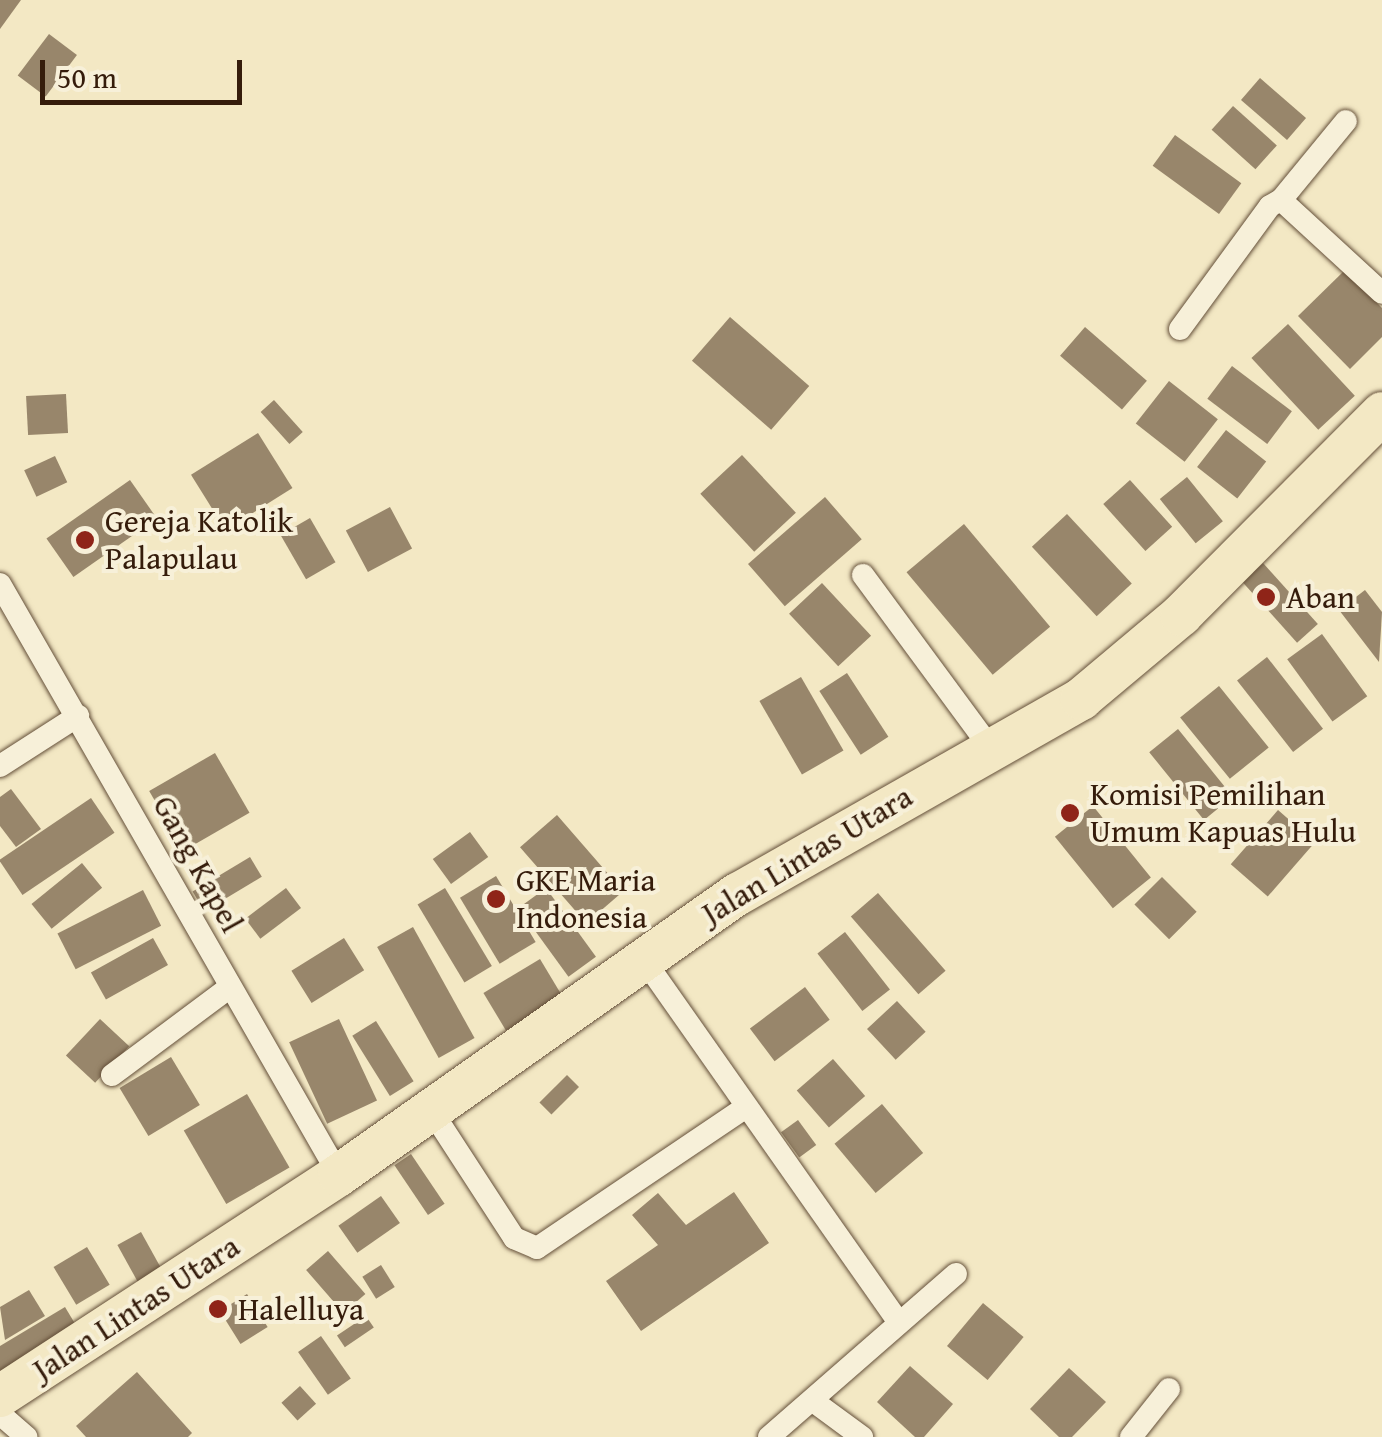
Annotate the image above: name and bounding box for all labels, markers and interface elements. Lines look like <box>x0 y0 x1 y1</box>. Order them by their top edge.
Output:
scale bar <box>45 40 248 102</box>
text: 50 m <box>57 55 117 99</box>
place label: Gereja Katolik Palapulau <box>105 503 293 578</box>
marker: Gereja Katolik Palapulau <box>74 529 96 551</box>
place label: Aban <box>1286 578 1355 616</box>
marker: Aban <box>1255 586 1277 608</box>
place label: Komisi Pemilihan Umum Kapuas Hulu <box>1090 776 1356 851</box>
street label: Jalan Lintas Utara <box>695 777 919 933</box>
street label: Gang Kapel <box>145 789 251 939</box>
marker: Komisi Pemilihan Umum Kapuas Hulu <box>1059 802 1081 824</box>
place label: GKE Maria Indonesia <box>516 862 656 937</box>
marker: GKE Maria Indonesia <box>485 888 507 910</box>
street label: Jalan Lintas Utara <box>26 1227 246 1389</box>
place label: Halelluya <box>238 1290 364 1328</box>
marker: Halelluya <box>207 1298 229 1320</box>

